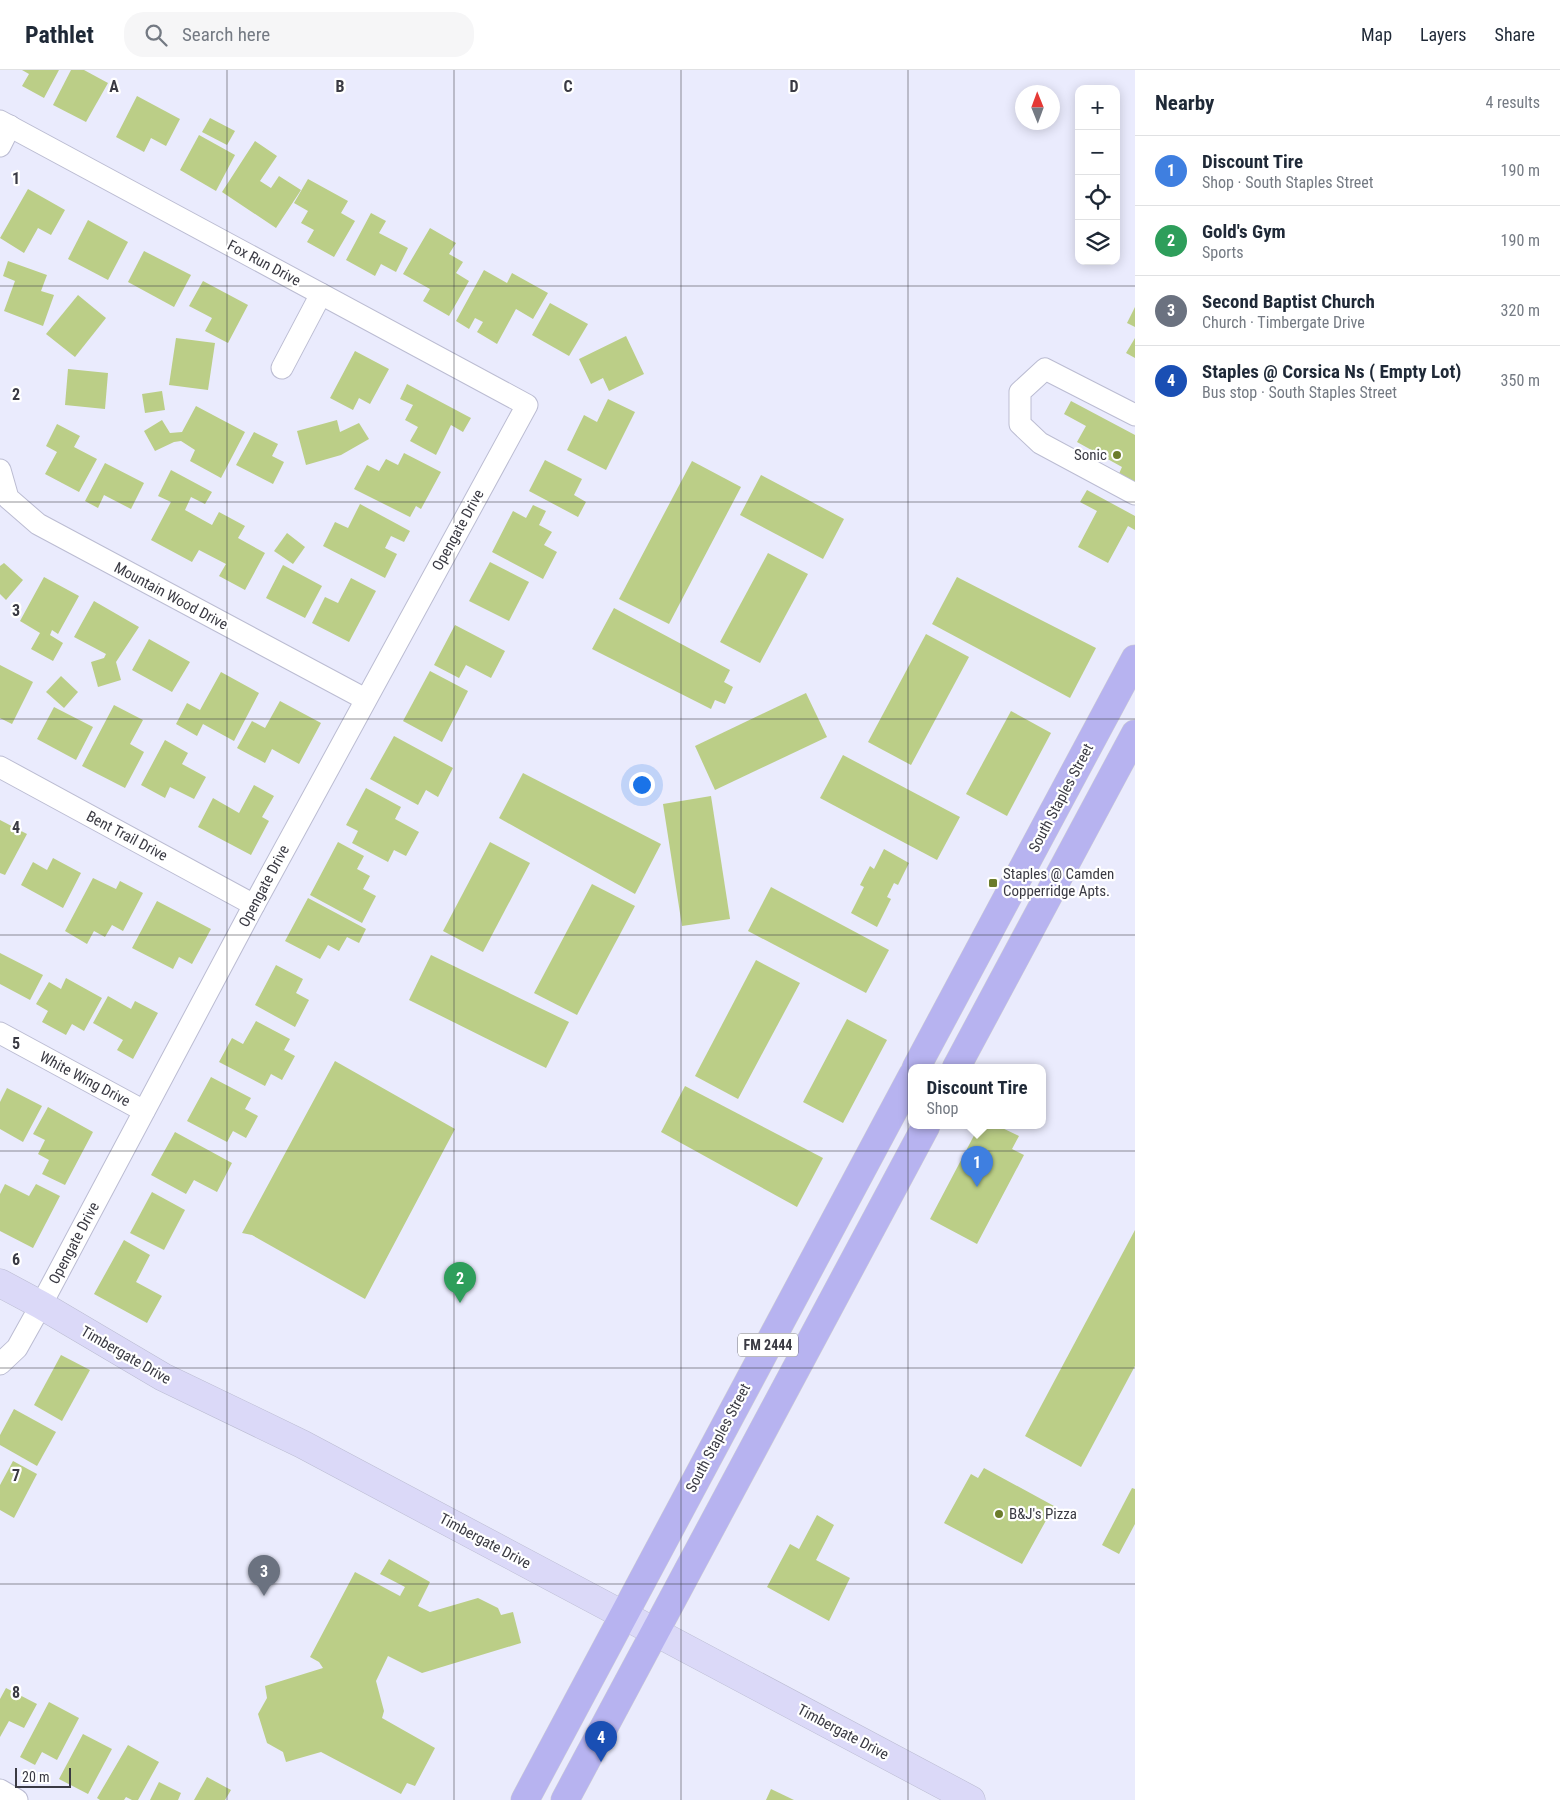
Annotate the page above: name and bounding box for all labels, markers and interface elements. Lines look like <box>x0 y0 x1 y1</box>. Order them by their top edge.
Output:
search box <box>124 12 474 57</box>
text: Pathlet <box>25 21 94 49</box>
icon: search <box>142 21 170 49</box>
text: Search here <box>182 23 270 46</box>
text: Map <box>1361 24 1392 45</box>
text: Layers <box>1420 24 1467 45</box>
text: Share <box>1495 24 1535 45</box>
text: A <box>109 77 119 96</box>
text: B <box>336 77 345 96</box>
text: C <box>563 77 573 96</box>
text: D <box>789 77 799 96</box>
north arrow <box>1015 85 1060 130</box>
map controls <box>1075 85 1120 265</box>
button: + <box>1075 85 1120 130</box>
text: Nearby <box>1155 91 1214 115</box>
text: 4 results <box>1485 93 1540 112</box>
button: − <box>1075 130 1120 175</box>
text: Discount Tire <box>1202 150 1303 173</box>
text: 1 <box>1167 161 1175 180</box>
text: 190 m <box>1501 161 1540 180</box>
text: 1 <box>12 169 20 188</box>
text: Shop · South Staples Street <box>1202 173 1374 192</box>
button: locate <box>1075 175 1120 220</box>
button: layers <box>1075 220 1120 265</box>
text: Gold's Gym <box>1202 220 1286 243</box>
text: 2 <box>1167 231 1175 250</box>
text: 190 m <box>1501 231 1540 250</box>
street label: Fox Run Drive <box>224 236 304 290</box>
text: Sports <box>1202 243 1244 262</box>
text: Second Baptist Church <box>1202 290 1375 313</box>
text: 3 <box>1167 301 1175 320</box>
text: 320 m <box>1501 301 1540 320</box>
text: Church · Timbergate Drive <box>1202 313 1365 332</box>
text: Staples @ Corsica Ns ( Empty Lot) <box>1202 360 1462 383</box>
text: 4 <box>1167 371 1175 390</box>
text: 350 m <box>1501 371 1540 390</box>
text: Bus stop · South Staples Street <box>1202 383 1397 402</box>
text: 2 <box>12 385 20 404</box>
place label: Sonic <box>1074 446 1107 464</box>
marker: Sonic <box>1111 449 1123 461</box>
street label: Opengate Drive <box>428 486 488 574</box>
street label: Mountain Wood Drive <box>111 558 231 634</box>
text: 3 <box>12 601 20 620</box>
street label: South Staples Street <box>1025 741 1097 855</box>
your location <box>629 772 655 798</box>
street label: Bent Trail Drive <box>83 807 171 865</box>
text: 4 <box>12 818 20 837</box>
street label: Opengate Drive <box>235 842 293 930</box>
place label: Staples @ Camden Copperridge Apts. <box>1003 865 1114 900</box>
marker: Staples @ Camden Copperridge Apts. <box>987 877 999 889</box>
text: 5 <box>12 1034 20 1053</box>
street label: White Wing Drive <box>37 1048 133 1110</box>
popup <box>908 1064 1046 1129</box>
text: Discount Tire <box>927 1076 1028 1099</box>
text: Shop <box>927 1099 958 1118</box>
pin: 1 <box>961 1146 993 1187</box>
street label: Opengate Drive <box>45 1199 103 1287</box>
text: 6 <box>12 1250 20 1269</box>
pin: 2 <box>444 1262 476 1303</box>
street label: Timbergate Drive <box>78 1322 174 1388</box>
road number: FM 2444 <box>738 1334 798 1356</box>
street label: South Staples Street <box>682 1381 754 1495</box>
text: 7 <box>12 1466 20 1485</box>
place label: B&J's Pizza <box>1009 1505 1077 1523</box>
marker: B&J's Pizza <box>993 1508 1005 1520</box>
street label: Timbergate Drive <box>436 1509 534 1573</box>
pin: 3 <box>248 1555 280 1596</box>
text: 8 <box>12 1683 20 1702</box>
street label: Timbergate Drive <box>794 1700 892 1764</box>
pin: 4 <box>585 1721 617 1762</box>
scale bar <box>15 1765 71 1788</box>
text: 20 m <box>22 1769 50 1785</box>

